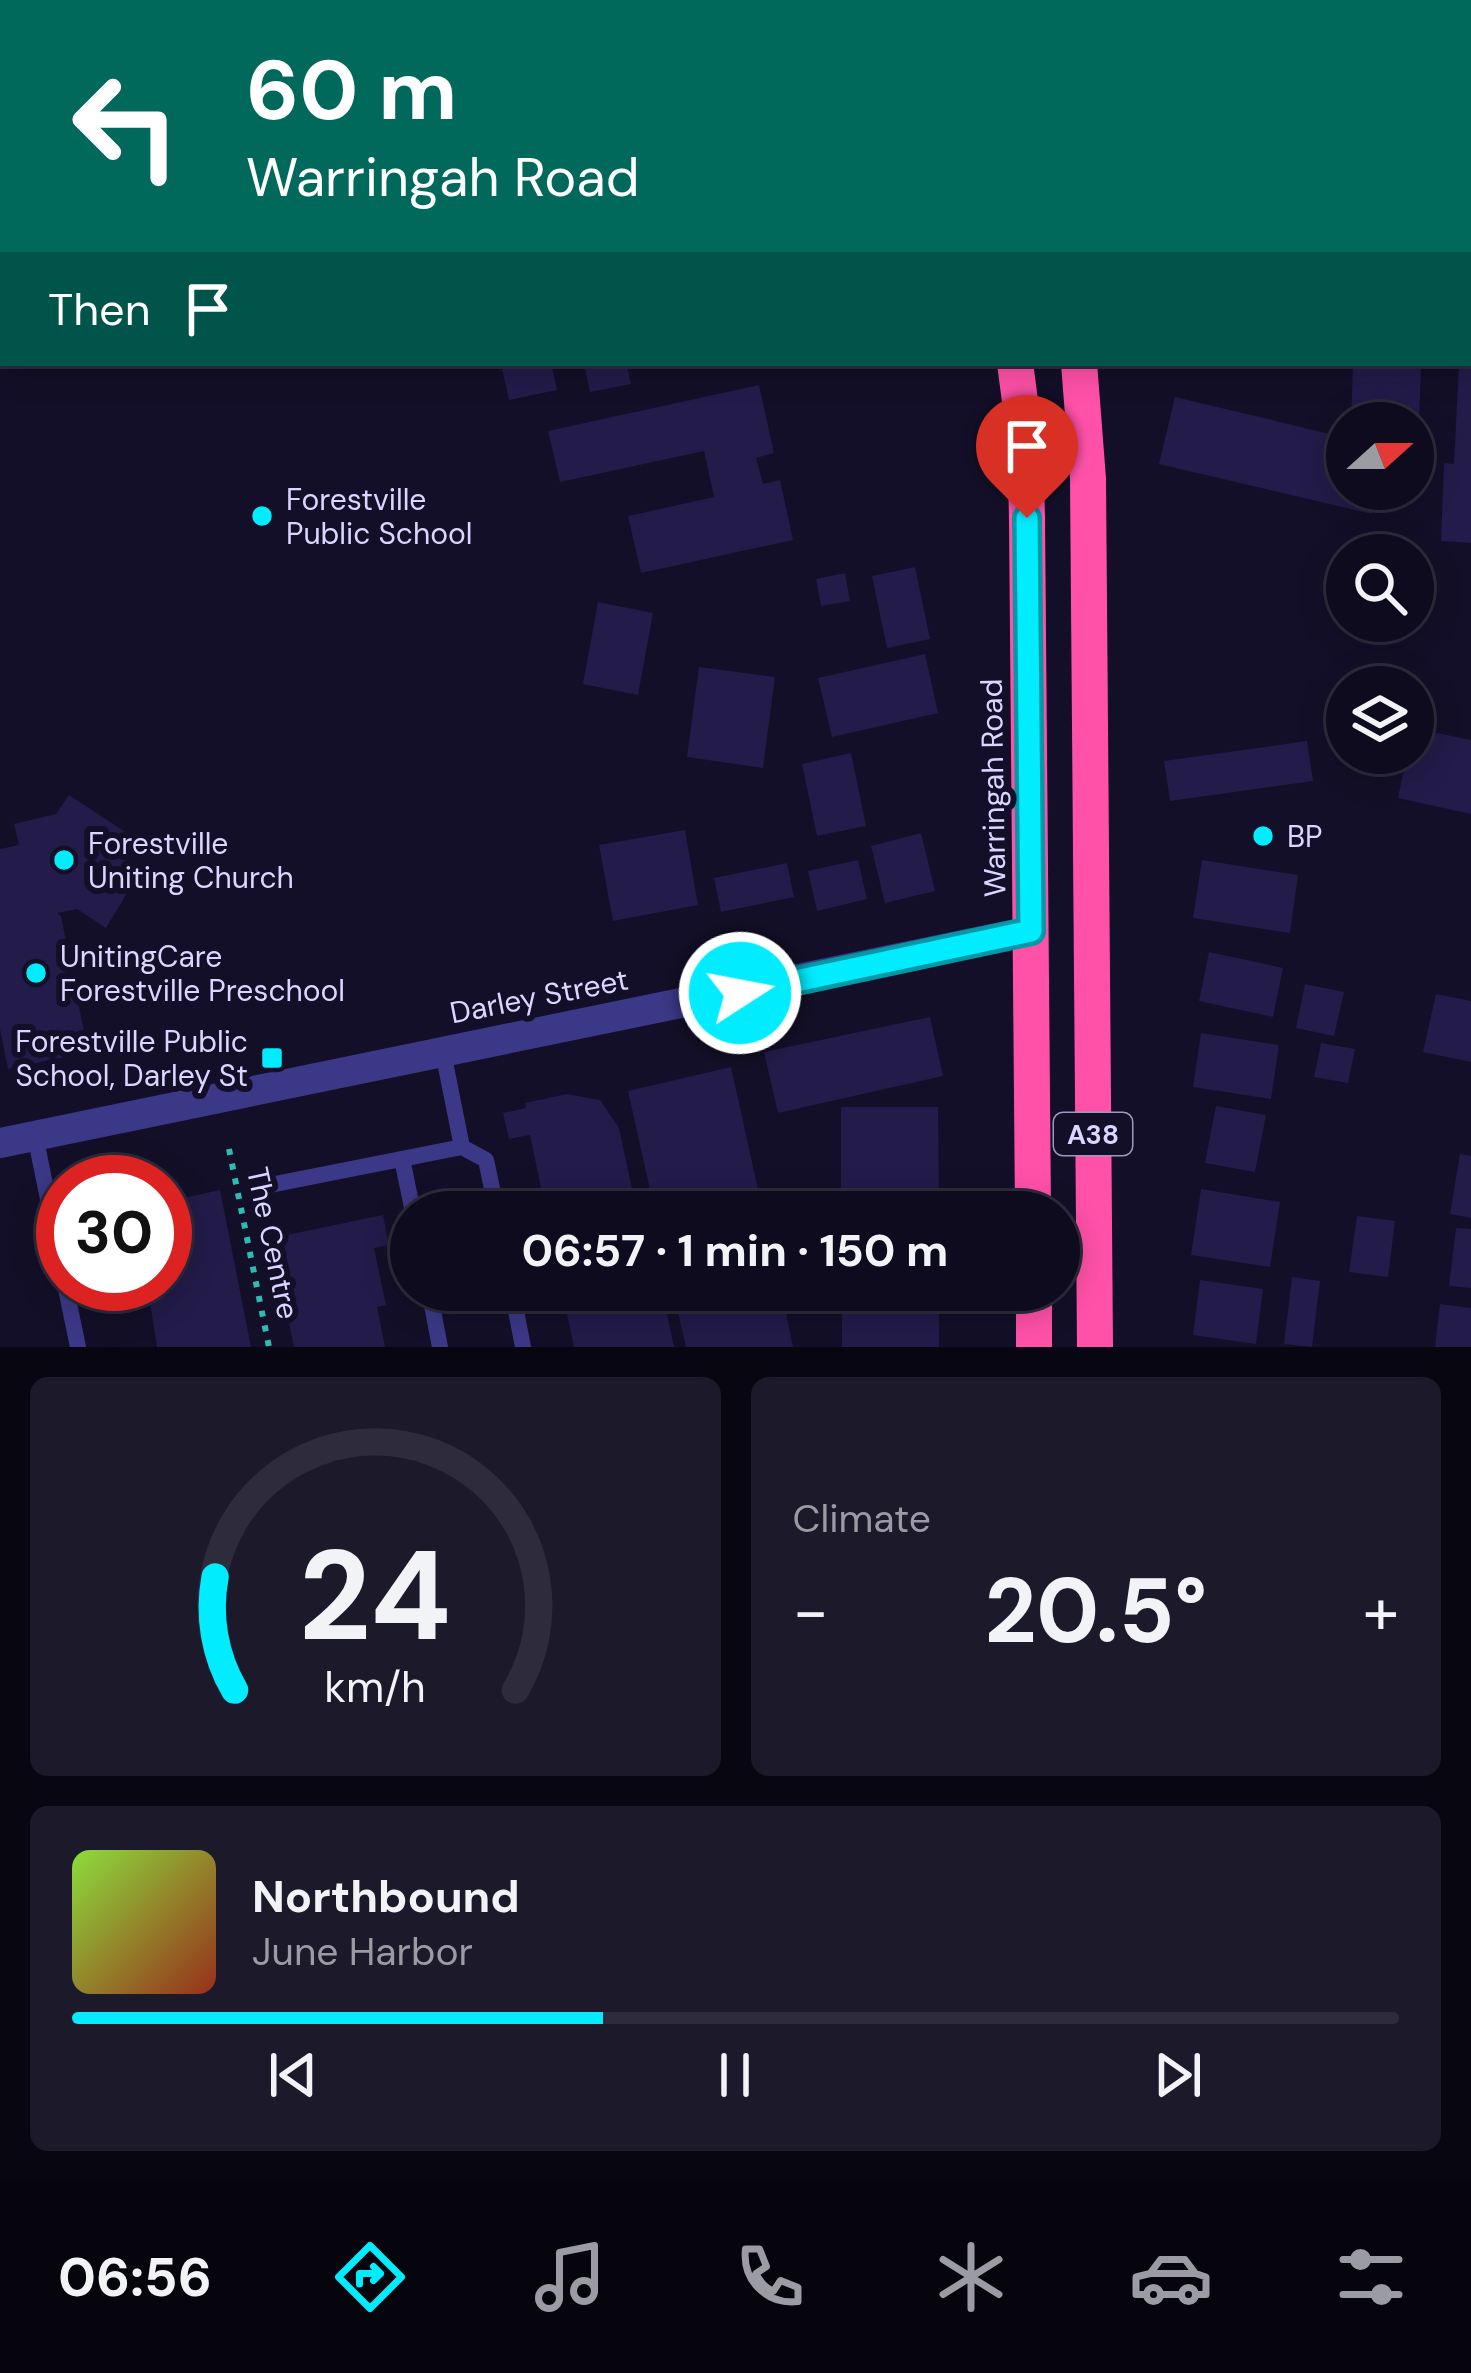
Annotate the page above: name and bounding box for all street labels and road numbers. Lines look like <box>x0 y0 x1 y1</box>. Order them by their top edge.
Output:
street label: Warringah Road <box>972 678 1014 898</box>
street label: Darley Street <box>447 960 631 1032</box>
road number: A38 <box>1054 1113 1132 1155</box>
street label: The Centre <box>238 1164 308 1322</box>

